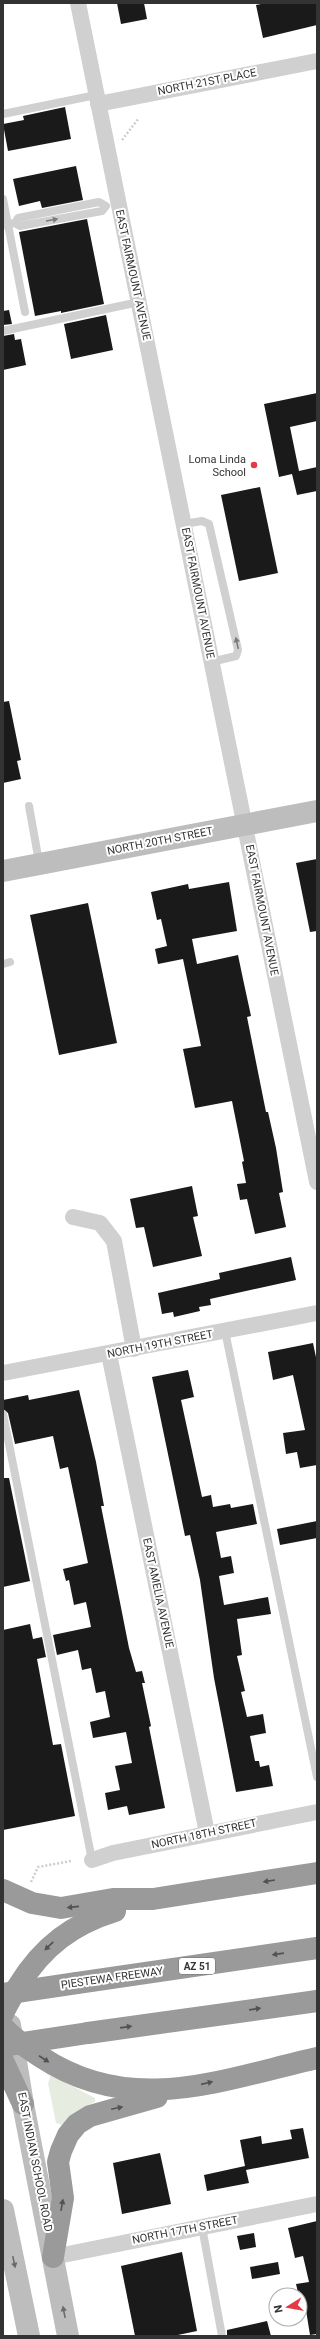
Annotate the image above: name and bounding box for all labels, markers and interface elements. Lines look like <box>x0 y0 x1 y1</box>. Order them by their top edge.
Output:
street label: NORTH 21ST PLACE <box>156 66 258 98</box>
street label: EAST FAIRMOUNT AVENUE <box>113 208 153 342</box>
one-way arrow <box>46 217 58 223</box>
place label: Loma Linda School <box>189 453 246 479</box>
marker: Loma Linda School <box>249 460 259 470</box>
street label: EAST FAIRMOUNT AVENUE <box>179 526 217 660</box>
one-way arrow <box>233 637 239 649</box>
street label: NORTH 20TH STREET <box>106 824 214 858</box>
street label: EAST FAIRMOUNT AVENUE <box>243 843 281 977</box>
street label: NORTH 19TH STREET <box>106 1327 214 1361</box>
street label: EAST AMELIA AVENUE <box>140 1537 176 1649</box>
street label: NORTH 18TH STREET <box>150 1816 258 1852</box>
one-way arrow <box>263 1878 275 1884</box>
one-way arrow <box>67 1904 79 1910</box>
one-way arrow <box>44 1941 54 1951</box>
one-way arrow <box>272 1951 284 1957</box>
road number: AZ 51 <box>179 1958 215 1974</box>
street label: PIESTEWA FREEWAY <box>60 1964 164 1992</box>
one-way arrow <box>249 2006 261 2012</box>
one-way arrow <box>120 2024 133 2030</box>
one-way arrow <box>39 2055 50 2063</box>
one-way arrow <box>201 2080 213 2086</box>
street label: EAST INDIAN SCHOOL ROAD <box>15 2091 55 2233</box>
one-way arrow <box>111 2104 123 2110</box>
one-way arrow <box>59 2199 65 2211</box>
street label: NORTH 17TH STREET <box>131 2213 239 2247</box>
one-way arrow <box>11 2256 17 2268</box>
north arrow <box>268 2287 308 2327</box>
text: N <box>272 2304 286 2314</box>
one-way arrow <box>61 2306 67 2318</box>

